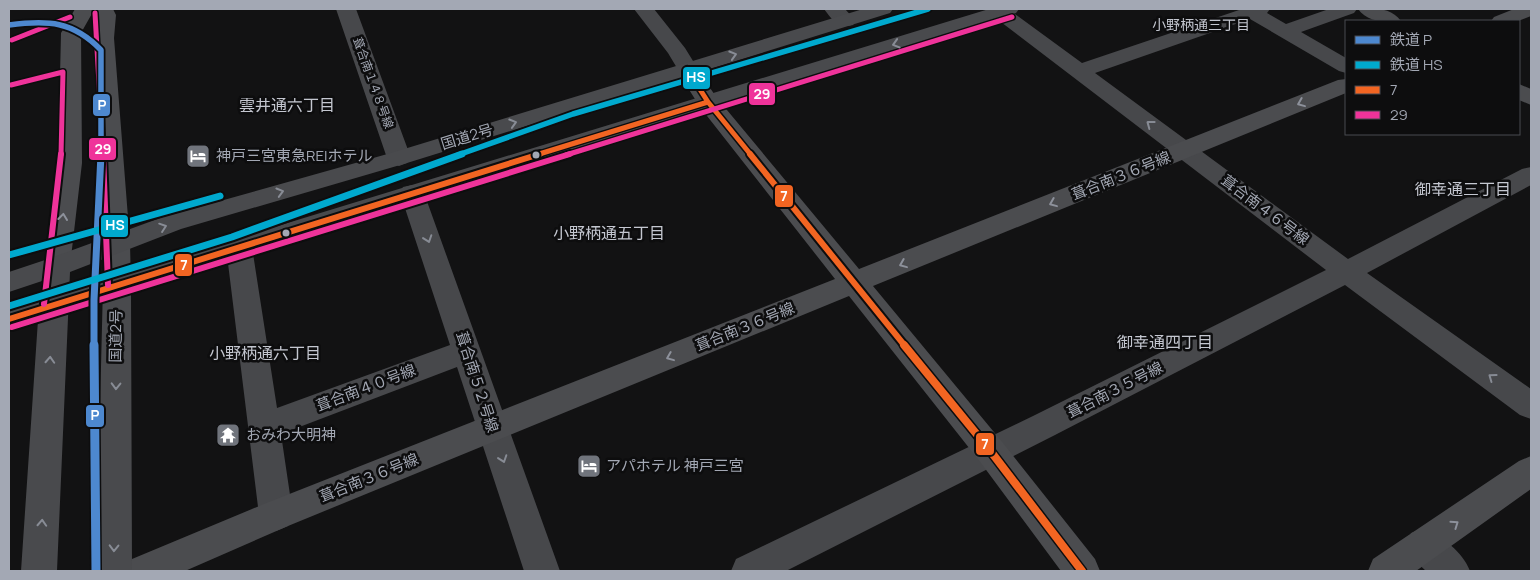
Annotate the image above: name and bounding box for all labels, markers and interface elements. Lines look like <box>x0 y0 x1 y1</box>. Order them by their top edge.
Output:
district label: 小野柄通三丁目 <box>1152 15 1250 34</box>
legend <box>1345 20 1520 135</box>
text: 鉄道 P <box>1390 29 1432 50</box>
street label: 葺合南１４８号線 <box>349 35 398 131</box>
one-way arrow <box>892 38 900 48</box>
one-way arrow <box>729 51 737 61</box>
text: 鉄道 HS <box>1390 54 1443 75</box>
line badge: HS <box>682 66 711 90</box>
text: HS <box>686 67 706 86</box>
text: 7 <box>1390 79 1398 100</box>
line badge: 29 <box>748 82 776 106</box>
text: 29 <box>753 84 771 103</box>
line badge: P <box>92 93 111 117</box>
district label: 雲井通六丁目 <box>239 94 335 116</box>
text: P <box>98 95 107 114</box>
one-way arrow <box>1297 97 1306 107</box>
text: 29 <box>1390 104 1408 125</box>
one-way arrow <box>508 118 516 128</box>
street label: 国道2号 <box>438 119 496 154</box>
one-way arrow <box>1147 122 1156 130</box>
line badge: 29 <box>88 137 117 161</box>
text: 29 <box>94 139 112 158</box>
hotel icon: 神戸三宮東急REIホテル <box>185 143 211 169</box>
place label: 神戸三宮東急REIホテル <box>216 145 373 166</box>
street label: 葺合南３６号線 <box>1068 146 1173 205</box>
unlabelled marker <box>531 150 541 160</box>
street label: 葺合南４６号線 <box>1217 170 1314 250</box>
district label: 御幸通三丁目 <box>1415 178 1511 200</box>
line badge: 7 <box>774 184 794 208</box>
text: 7 <box>780 186 788 205</box>
one-way arrow <box>276 187 284 197</box>
one-way arrow <box>1049 197 1058 207</box>
one-way arrow <box>57 213 68 221</box>
line badge: HS <box>100 214 129 238</box>
text: HS <box>105 215 125 234</box>
district label: 小野柄通五丁目 <box>553 222 665 244</box>
one-way arrow <box>158 223 166 233</box>
unlabelled marker <box>281 228 291 238</box>
one-way arrow <box>422 234 432 243</box>
line badge: 7 <box>174 253 193 277</box>
text: 7 <box>180 255 188 274</box>
one-way arrow <box>899 259 907 269</box>
street label: 葺合南３６号線 <box>692 297 797 356</box>
street label: 国道2号 <box>105 309 126 363</box>
street label: 葺合南５２号線 <box>451 329 504 435</box>
district label: 御幸通四丁目 <box>1117 331 1213 353</box>
district label: 小野柄通六丁目 <box>209 342 321 364</box>
one-way arrow <box>666 351 675 361</box>
one-way arrow <box>44 356 55 364</box>
street label: 葺合南３５号線 <box>1063 356 1166 423</box>
street label: 葺合南４０号線 <box>313 359 419 416</box>
one-way arrow <box>1488 374 1498 383</box>
one-way arrow <box>111 382 121 390</box>
line badge: P <box>85 404 105 428</box>
text: P <box>91 405 100 424</box>
temple icon: おみわ大明神 <box>215 422 241 448</box>
place label: おみわ大明神 <box>246 424 336 445</box>
line badge: 7 <box>975 432 995 456</box>
text: 7 <box>981 434 989 453</box>
street label: 葺合南３６号線 <box>316 448 421 507</box>
hotel icon: アパホテル 神戸三宮 <box>576 453 602 479</box>
one-way arrow <box>497 454 507 463</box>
place label: アパホテル 神戸三宮 <box>606 455 744 476</box>
one-way arrow <box>36 518 47 526</box>
one-way arrow <box>1449 521 1458 530</box>
one-way arrow <box>109 545 120 553</box>

